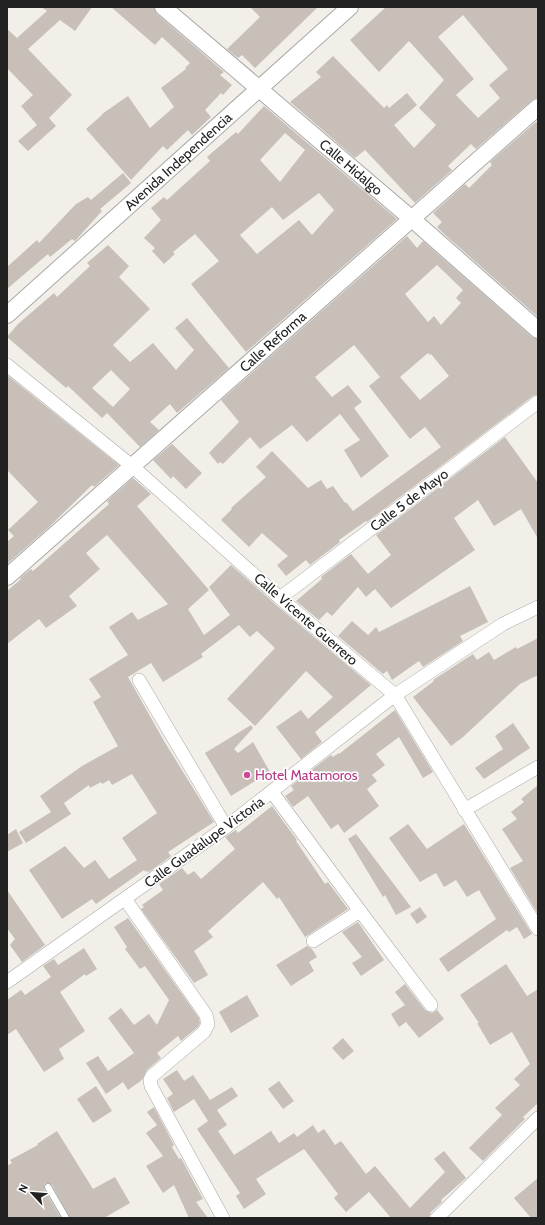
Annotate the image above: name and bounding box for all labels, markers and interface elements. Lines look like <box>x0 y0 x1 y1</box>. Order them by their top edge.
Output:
street label: Avenida Independencia <box>121 108 236 214</box>
street label: Calle Hidalgo <box>316 135 387 199</box>
street label: Calle Reforma <box>236 307 310 376</box>
street label: Calle 5 de Mayo <box>366 465 452 535</box>
street label: Calle Vicente Guerrero <box>250 569 362 669</box>
place label: Hotel Matamoros <box>255 766 358 784</box>
marker: Hotel Matamoros <box>242 770 252 780</box>
street label: Calle Guadalupe Victoria <box>141 792 268 892</box>
north arrow <box>12 1173 52 1213</box>
text: N <box>15 1182 31 1195</box>

